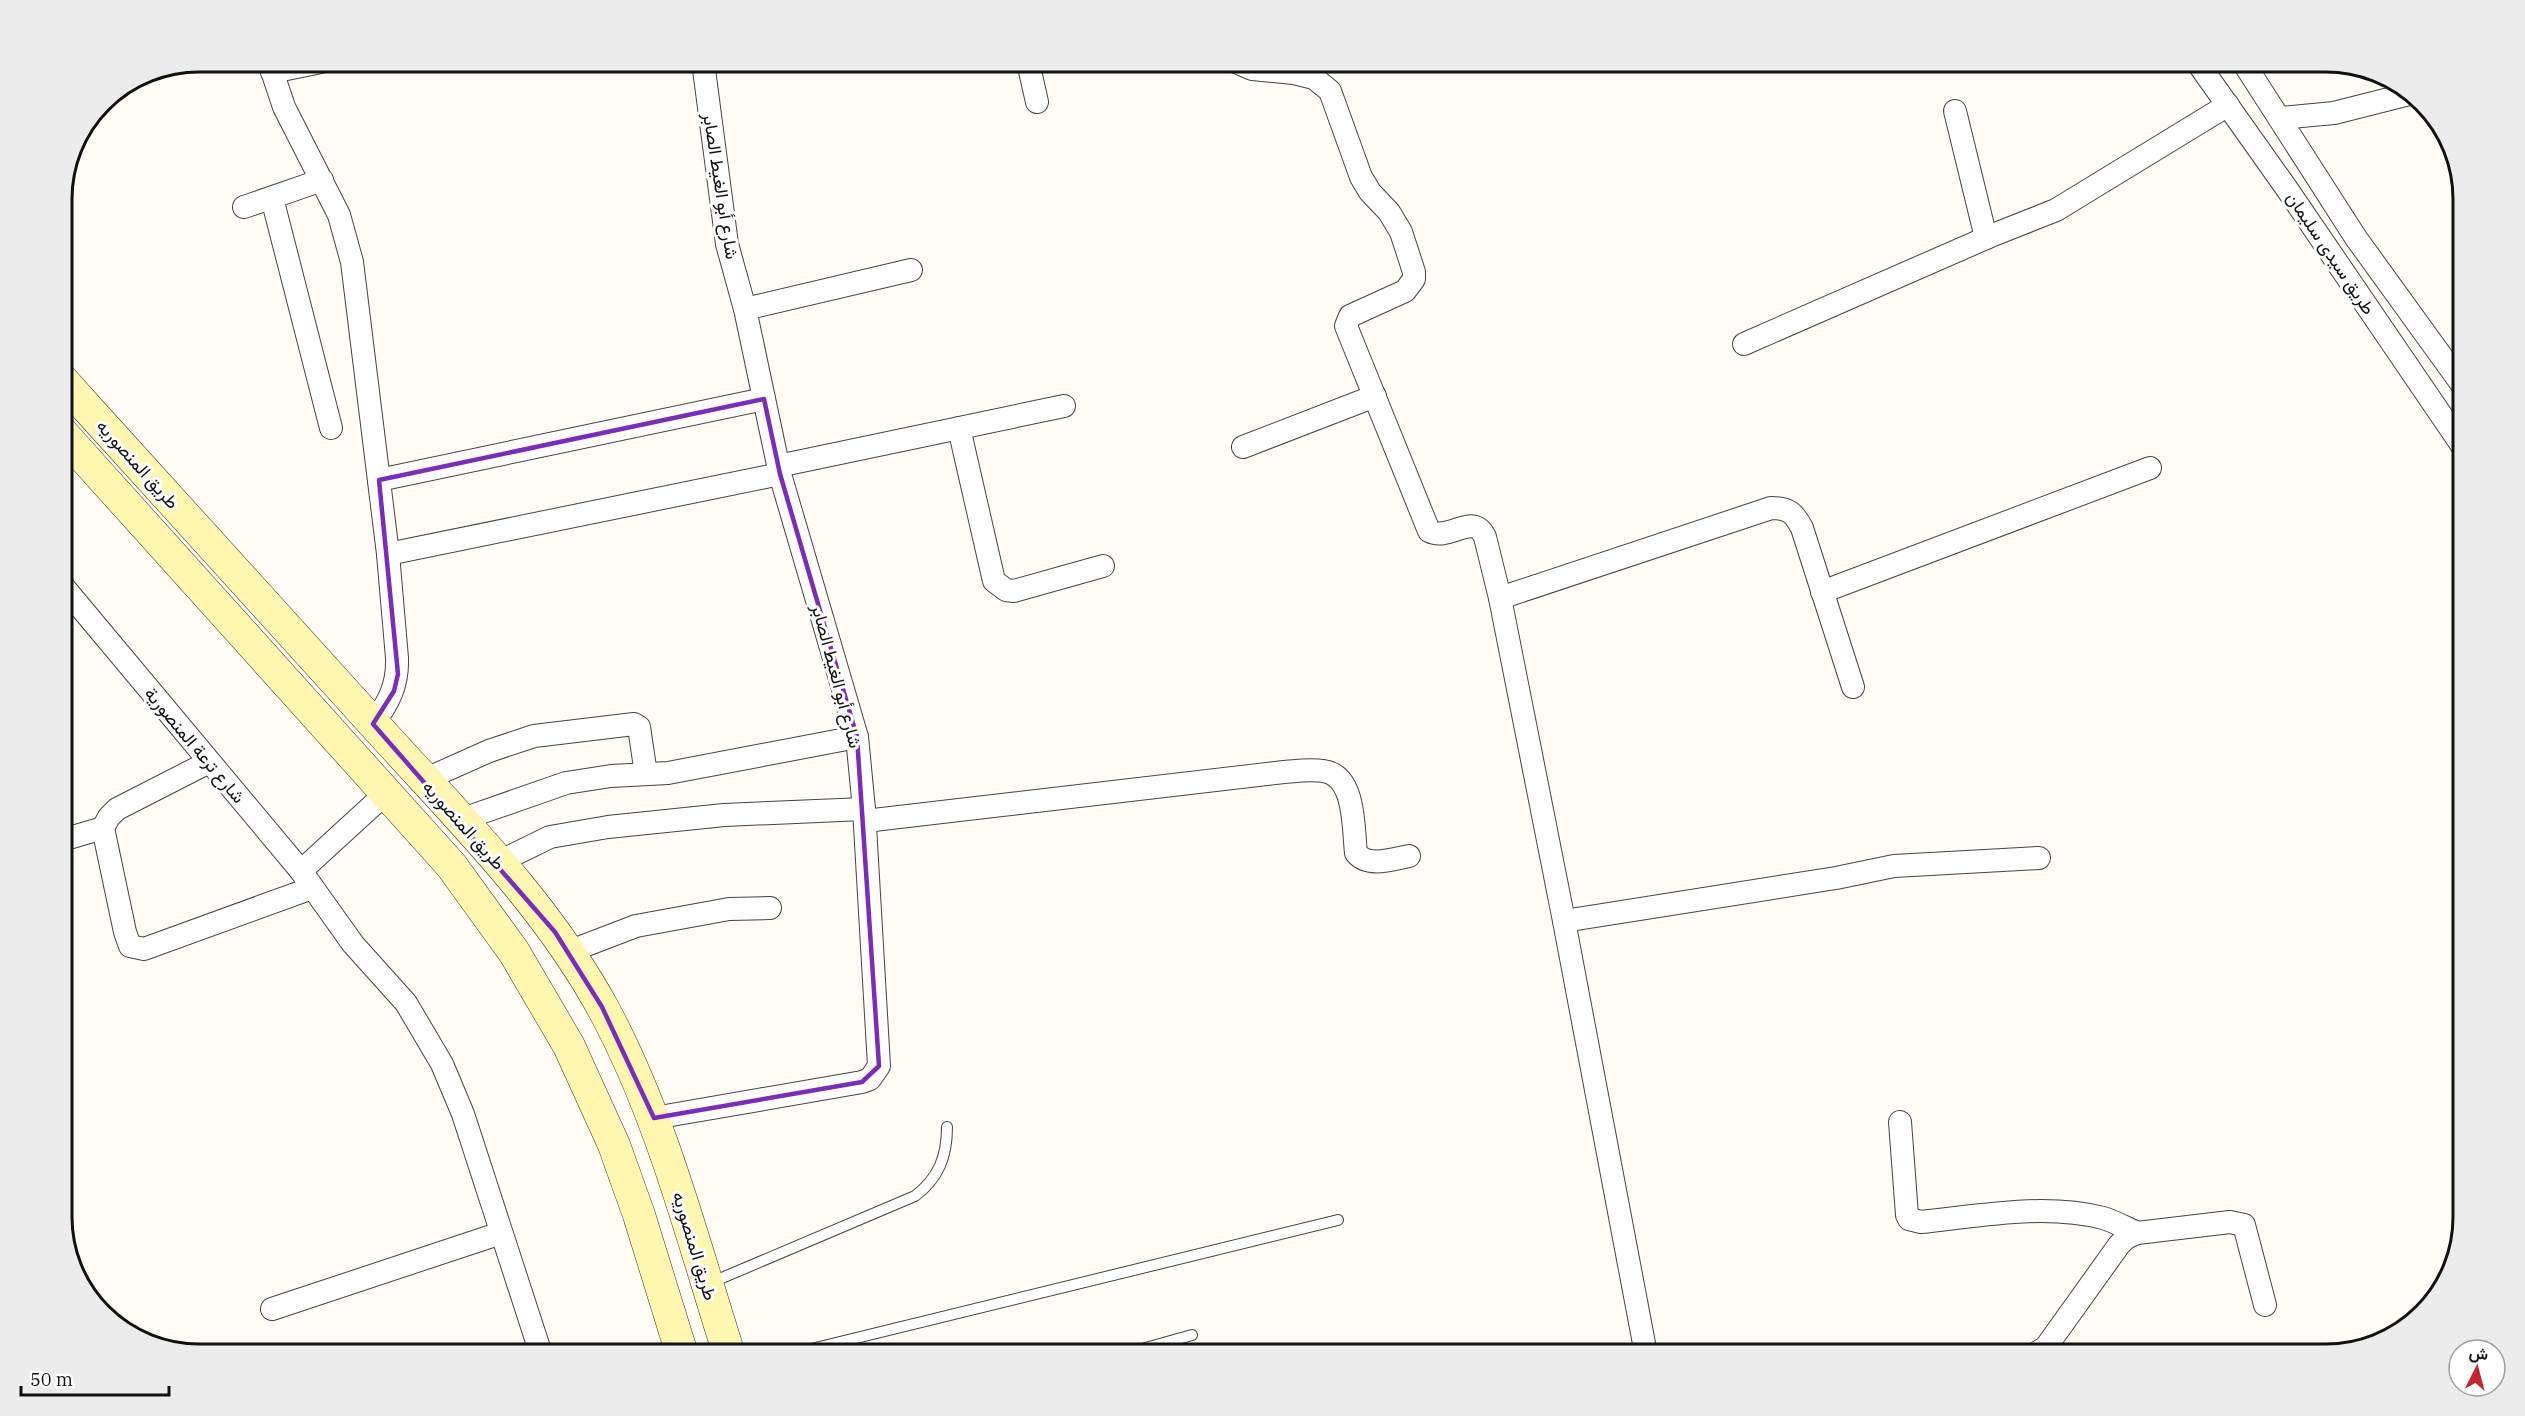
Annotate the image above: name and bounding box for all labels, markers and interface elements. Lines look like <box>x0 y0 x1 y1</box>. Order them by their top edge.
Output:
street label: شارع أبو الغيط الصابر <box>697 110 744 261</box>
street label: طريق سيدى سليمان <box>2281 187 2381 319</box>
street label: طريق المنصوريه <box>92 414 184 514</box>
street label: شارع أبو الغيط الصابر <box>806 601 867 751</box>
street label: شارع ترعة المنصورية <box>139 682 250 808</box>
street label: طريق المنصوريه <box>418 775 510 875</box>
street label: طريق المنصوريه <box>668 1189 722 1303</box>
north arrow <box>2447 1338 2507 1398</box>
text: ش <box>2468 1342 2489 1364</box>
scale bar <box>21 1359 170 1397</box>
text: 50 m <box>30 1368 73 1391</box>

